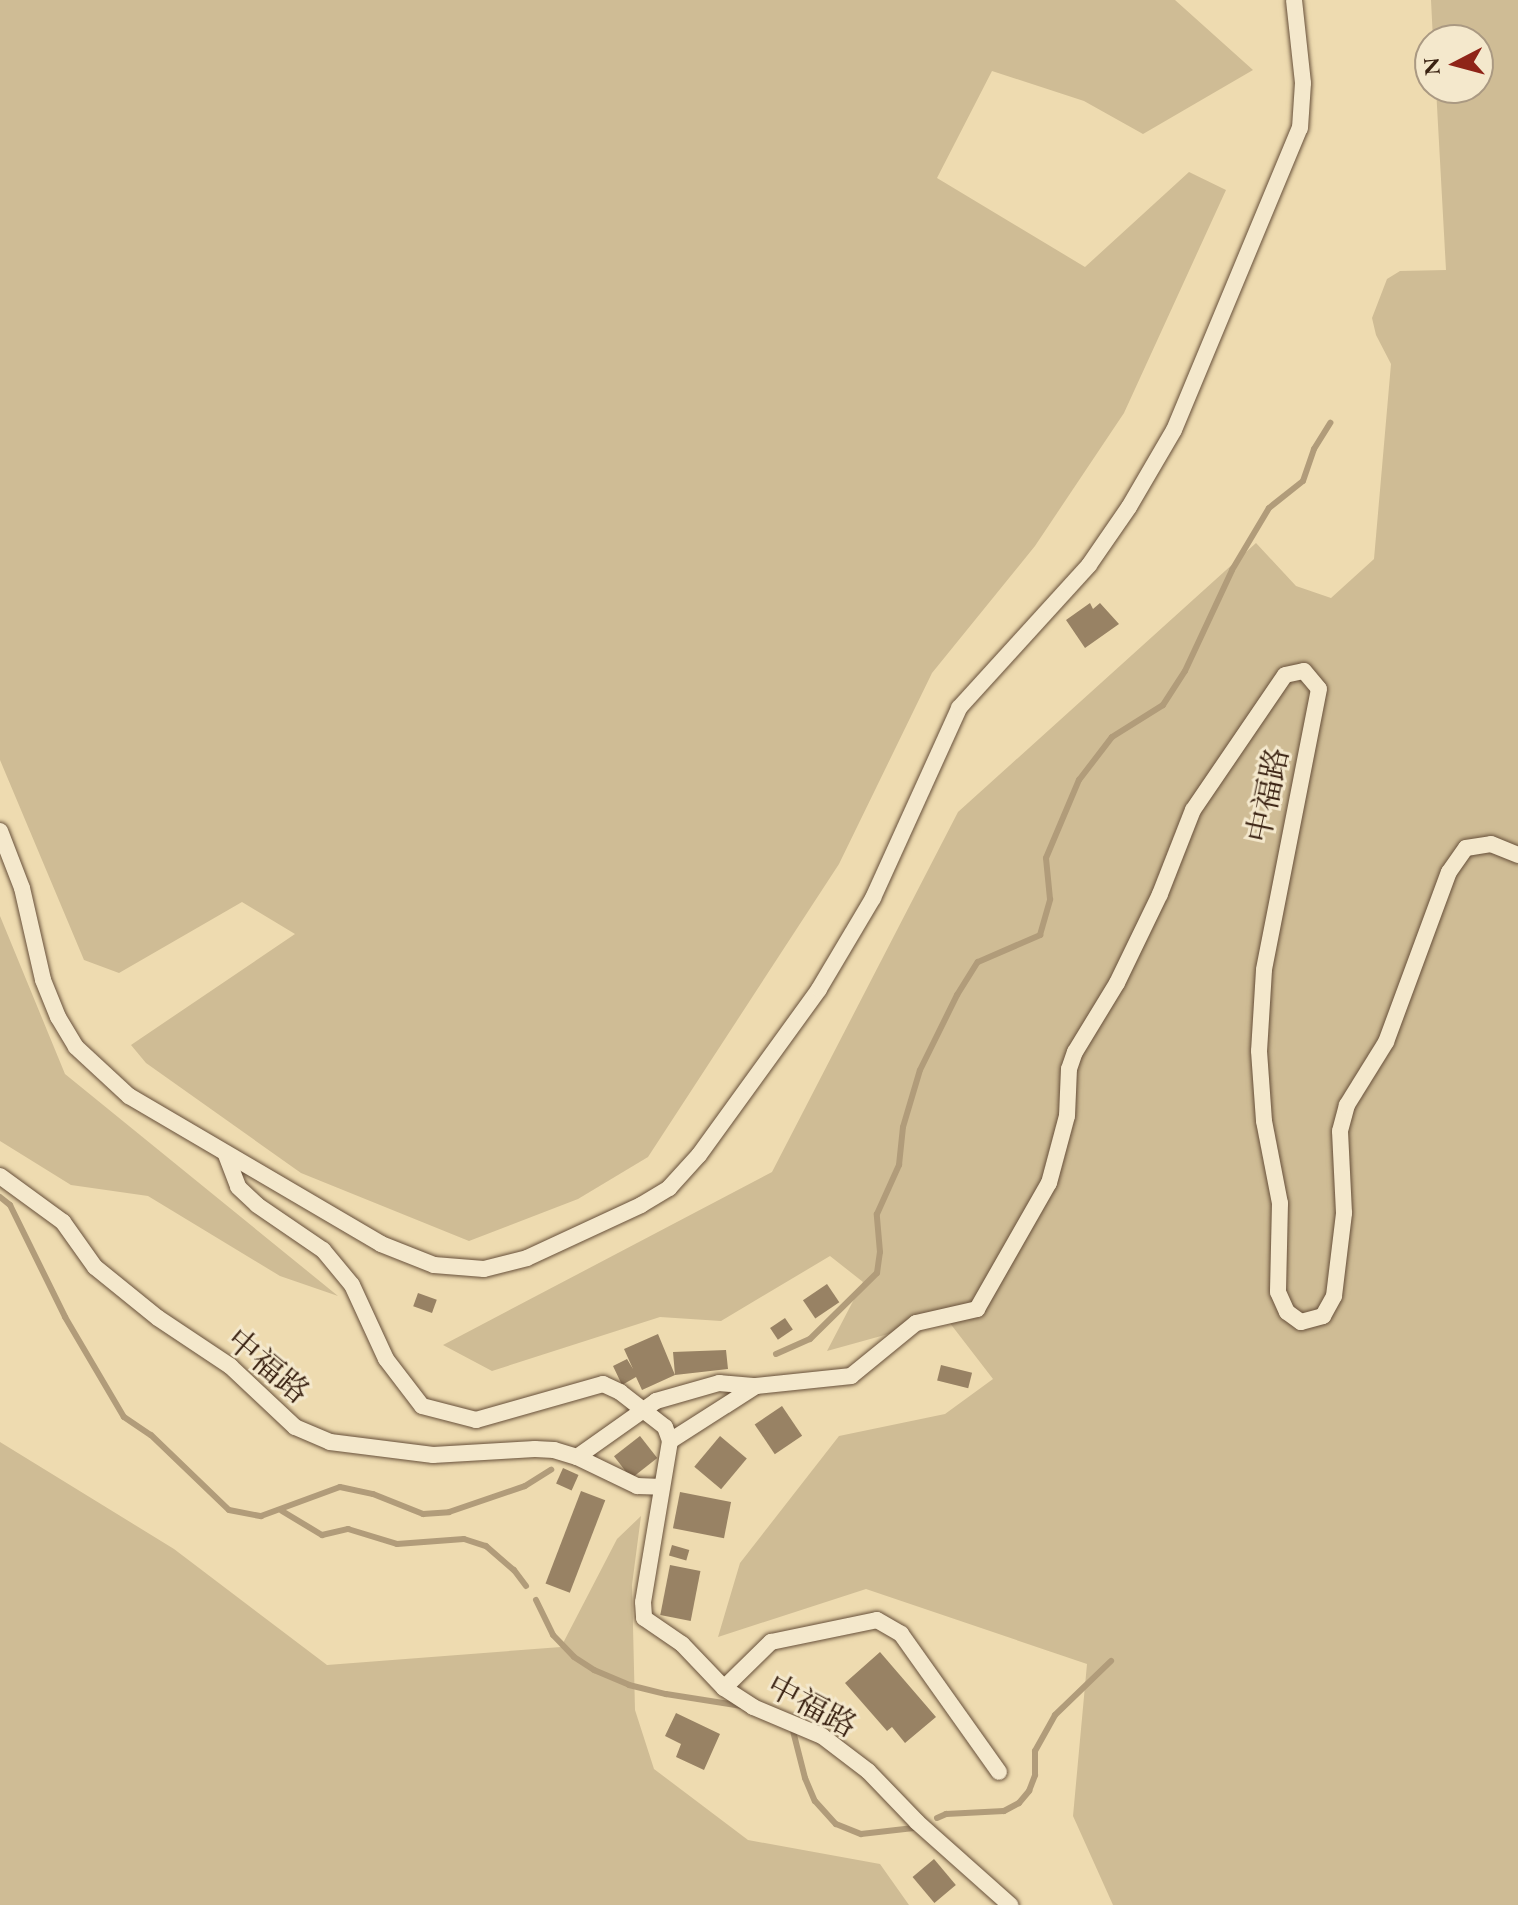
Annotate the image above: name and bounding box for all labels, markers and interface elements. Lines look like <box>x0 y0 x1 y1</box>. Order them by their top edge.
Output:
north arrow <box>1414 24 1494 104</box>
text: N <box>1416 56 1447 77</box>
street label: 中福路 <box>1239 744 1297 846</box>
street label: 中福路 <box>219 1320 317 1412</box>
street label: 中福路 <box>761 1667 863 1745</box>

